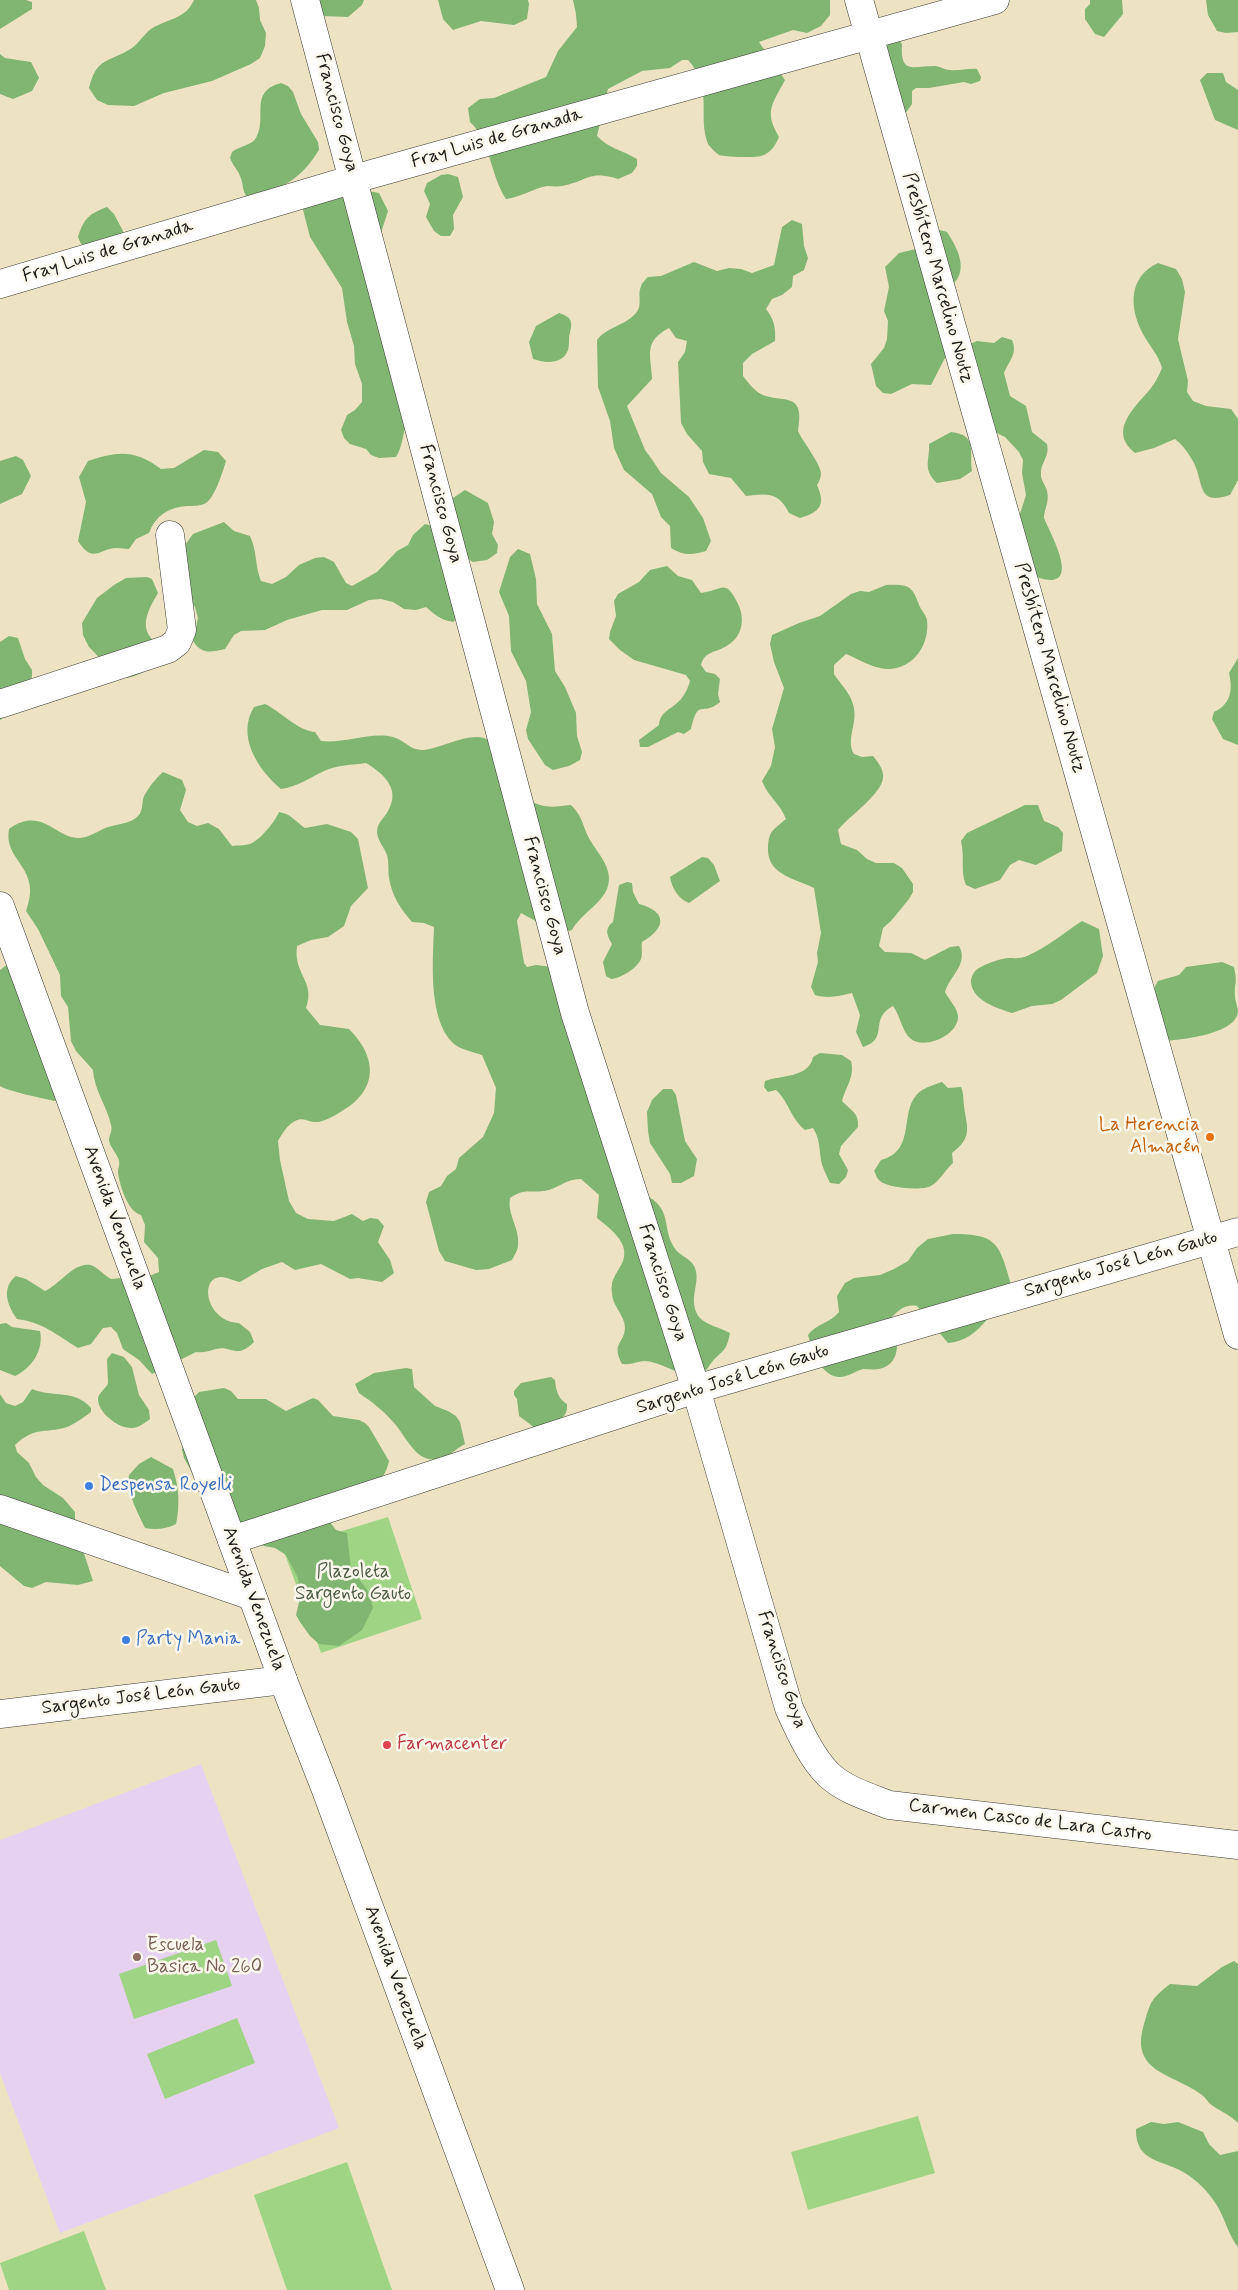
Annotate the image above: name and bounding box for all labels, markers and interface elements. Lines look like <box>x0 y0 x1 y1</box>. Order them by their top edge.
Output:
street label: Francisco Goya <box>309 51 363 175</box>
street label: Fray Luis de Granada <box>409 104 585 174</box>
street label: Presbítero Marcelino Noutz <box>896 170 978 386</box>
street label: Fray Luis de Granada <box>20 215 196 289</box>
street label: Francisco Goya <box>413 442 467 566</box>
street label: Presbítero Marcelino Noutz <box>1008 560 1090 776</box>
street label: Francisco Goya <box>517 834 571 958</box>
place label: La Herencia Almacén <box>1099 1115 1200 1159</box>
marker: La Herencia Almacén <box>1204 1131 1216 1143</box>
street label: Avenida Venezuela <box>77 1143 151 1293</box>
street label: Francisco Goya <box>632 1221 692 1345</box>
street label: Sargento José León Gauto <box>1022 1226 1220 1304</box>
street label: Sargento José León Gauto <box>634 1340 832 1420</box>
place label: Despensa Royelli <box>99 1475 232 1497</box>
marker: Despensa Royelli <box>83 1480 95 1492</box>
street label: Avenida Venezuela <box>216 1524 290 1674</box>
park label: Plazoleta Sargento Gauto <box>295 1562 411 1606</box>
street label: Francisco Goya <box>751 1608 811 1732</box>
place label: Party Mania <box>136 1629 240 1651</box>
marker: Party Mania <box>120 1634 132 1646</box>
street label: Sargento José León Gauto <box>40 1673 242 1721</box>
place label: Farmacenter <box>397 1734 507 1756</box>
marker: Farmacenter <box>381 1739 393 1751</box>
street label: Carmen Casco de Lara Castro <box>907 1795 1153 1847</box>
street label: Avenida Venezuela <box>358 1903 432 2053</box>
place label: Escuela Basica No 260 <box>147 1935 262 1979</box>
marker: Escuela Basica No 260 <box>131 1951 143 1963</box>

